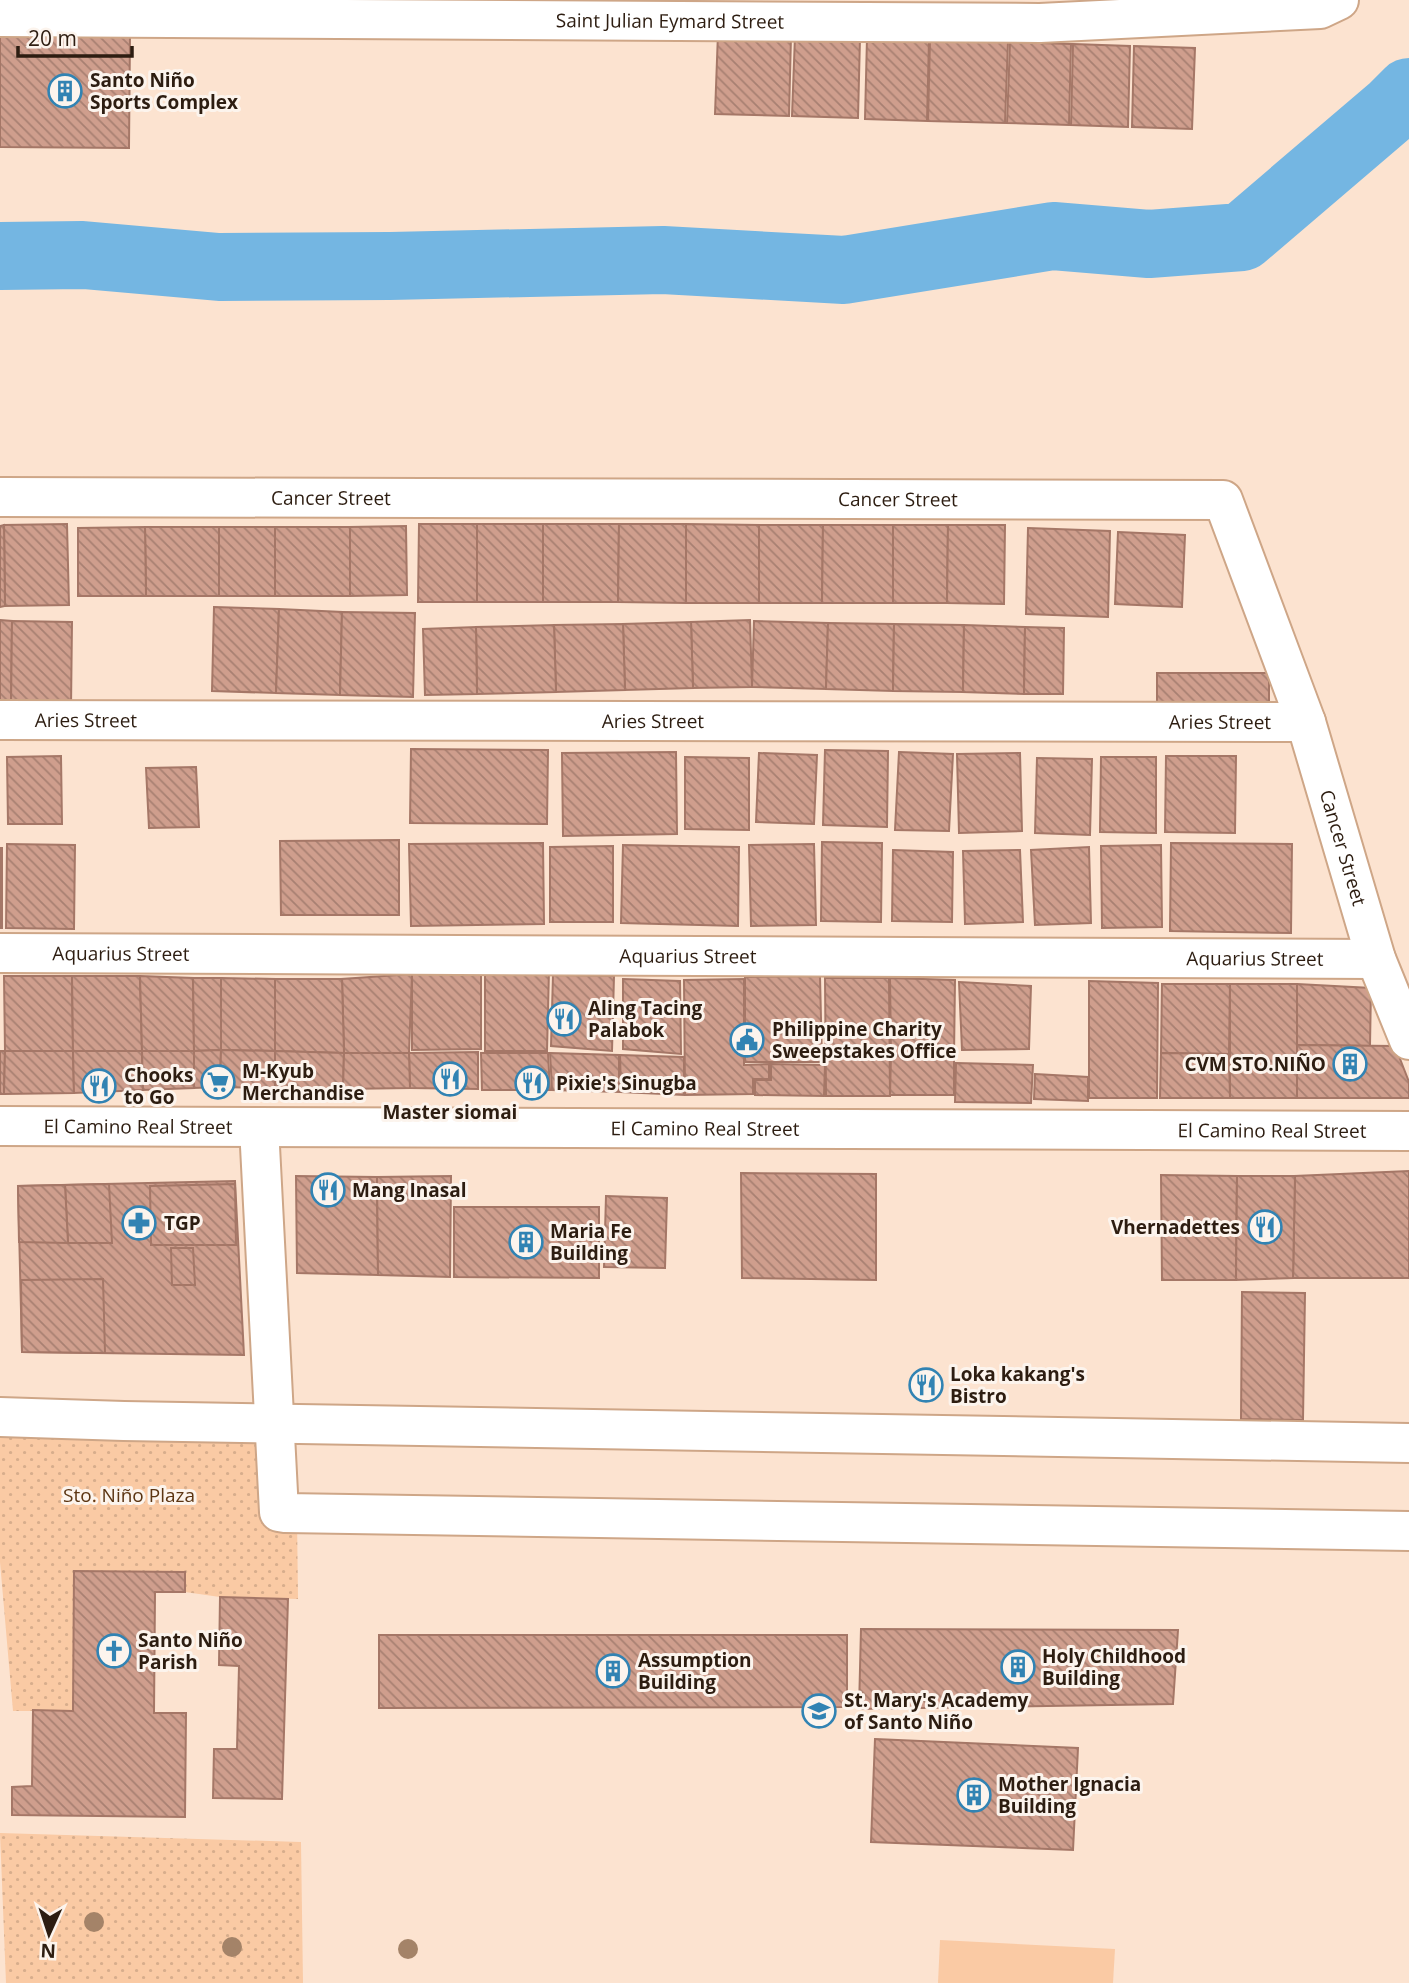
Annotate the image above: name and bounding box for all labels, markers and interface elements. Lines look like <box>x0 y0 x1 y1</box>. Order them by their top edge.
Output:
street label: Saint Julian Eymard Street <box>556 7 784 35</box>
scale bar <box>18 14 131 58</box>
text: 20 m <box>28 24 77 52</box>
place label: Santo Niño Sports Complex <box>90 67 238 115</box>
building icon: Santo Niño Sports Complex <box>46 72 84 110</box>
street label: Cancer Street <box>271 485 391 511</box>
street label: Cancer Street <box>838 486 958 512</box>
street label: Aries Street <box>35 707 137 733</box>
street label: Aries Street <box>602 708 704 734</box>
street label: Aries Street <box>1169 709 1271 735</box>
street label: Cancer Street <box>1314 787 1373 909</box>
street label: Aquarius Street <box>52 940 190 967</box>
street label: Aquarius Street <box>619 943 757 969</box>
street label: Aquarius Street <box>1186 945 1324 972</box>
place label: Aling Tacing Palabok <box>588 995 702 1043</box>
restaurant icon: Aling Tacing Palabok <box>545 1000 583 1038</box>
place label: Philippine Charity Sweepstakes Office <box>772 1016 956 1064</box>
public building icon: Philippine Charity Sweepstakes Office <box>728 1021 766 1059</box>
building icon: CVM STO.NIÑO <box>1331 1045 1369 1083</box>
place label: CVM STO.NIÑO <box>1184 1051 1326 1077</box>
place label: M-Kyub Merchandise <box>242 1058 364 1106</box>
restaurant icon: Master siomai <box>431 1060 469 1098</box>
place label: Chooks to Go <box>124 1062 193 1110</box>
supermarket icon: M-Kyub Merchandise <box>199 1063 237 1101</box>
restaurant icon: Pixie's Sinugba <box>513 1064 551 1102</box>
restaurant icon: Chooks to Go <box>80 1067 118 1105</box>
place label: Pixie's Sinugba <box>556 1070 697 1096</box>
place label: Master siomai <box>383 1099 517 1125</box>
street label: El Camino Real Street <box>43 1113 233 1140</box>
street label: El Camino Real Street <box>610 1115 800 1142</box>
street label: El Camino Real Street <box>1177 1117 1367 1144</box>
restaurant icon: Mang Inasal <box>309 1171 347 1209</box>
place label: Mang Inasal <box>352 1177 467 1203</box>
pharmacy icon: TGP <box>120 1204 158 1242</box>
restaurant icon: Vhernadettes <box>1246 1208 1284 1246</box>
place label: TGP <box>164 1210 201 1236</box>
place label: Vhernadettes <box>1111 1214 1240 1240</box>
place label: Maria Fe Building <box>550 1218 632 1266</box>
building icon: Maria Fe Building <box>507 1223 545 1261</box>
place label: Loka kakang's Bistro <box>950 1361 1085 1409</box>
restaurant icon: Loka kakang's Bistro <box>907 1366 945 1404</box>
park label: Sto. Niño Plaza <box>63 1482 195 1508</box>
place label: Santo Niño Parish <box>138 1627 243 1675</box>
church icon: Santo Niño Parish <box>95 1632 133 1670</box>
place label: Holy Childhood Building <box>1042 1643 1186 1691</box>
place label: Assumption Building <box>638 1647 751 1695</box>
building icon: Holy Childhood Building <box>999 1648 1037 1686</box>
building icon: Assumption Building <box>594 1652 632 1690</box>
place label: St. Mary's Academy of Santo Niño <box>844 1687 1029 1735</box>
school or university icon: St. Mary's Academy of Santo Niño <box>800 1692 838 1730</box>
place label: Mother Ignacia Building <box>998 1771 1141 1819</box>
building icon: Mother Ignacia Building <box>955 1776 993 1814</box>
north arrow <box>14 1899 84 1969</box>
text: N <box>40 1938 57 1964</box>

